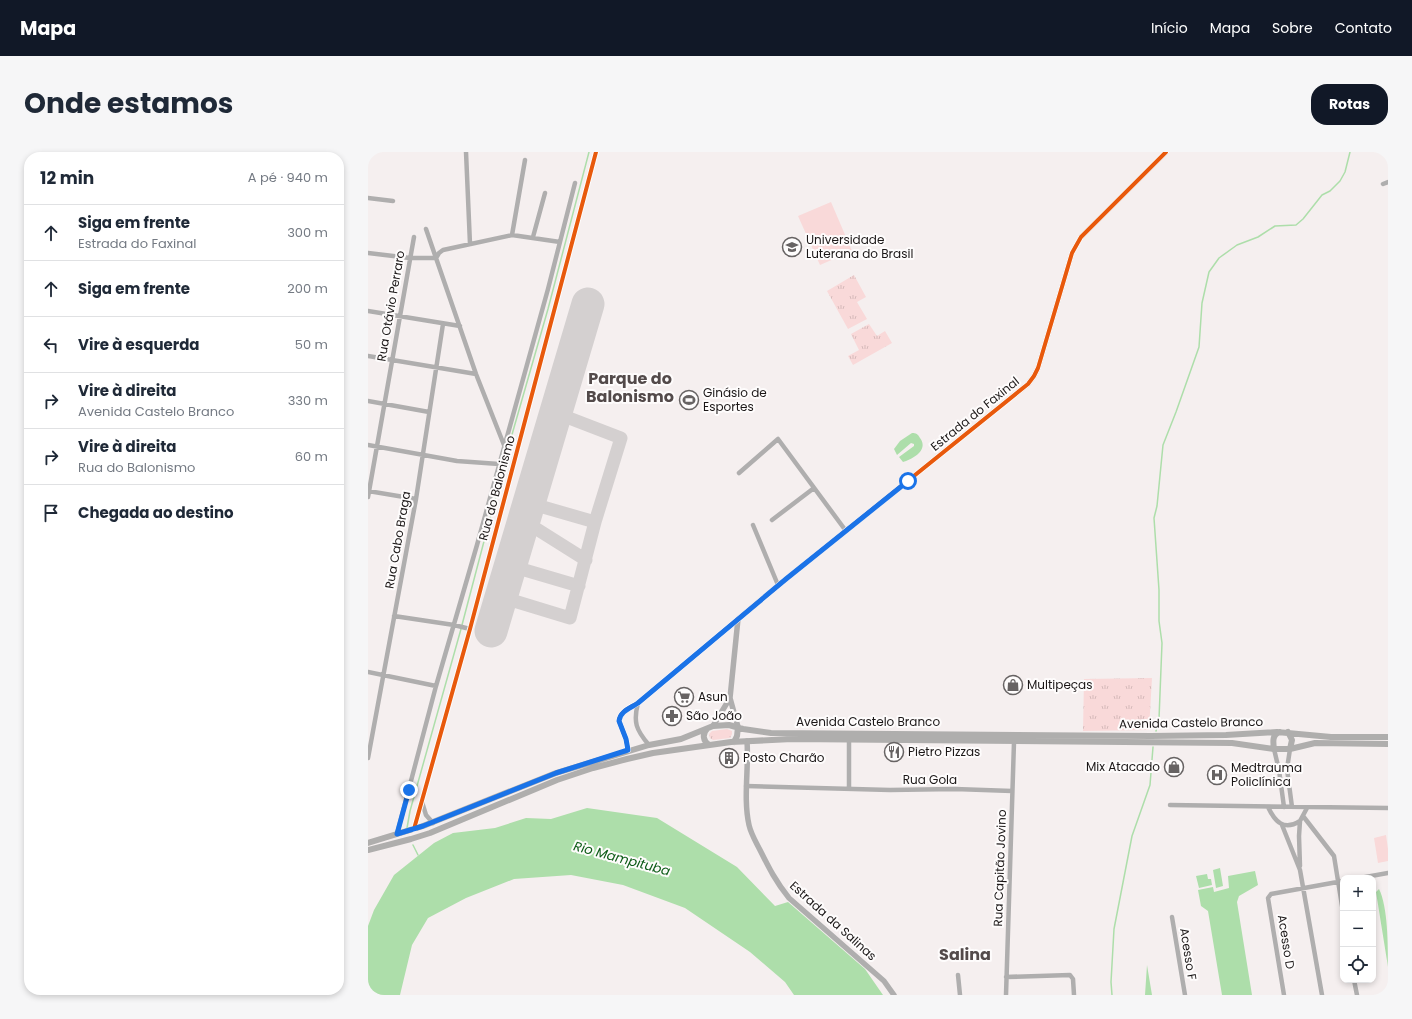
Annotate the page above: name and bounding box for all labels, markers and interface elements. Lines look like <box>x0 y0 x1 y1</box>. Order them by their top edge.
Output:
text: Mapa <box>20 15 76 42</box>
text: Início <box>1151 18 1188 38</box>
text: Mapa <box>1210 18 1250 38</box>
text: Sobre <box>1272 18 1313 38</box>
text: Contato <box>1335 18 1392 38</box>
text: Onde estamos <box>24 84 233 123</box>
button: Rotas <box>1311 84 1388 125</box>
text: 12 min <box>40 166 94 190</box>
text: A pé · 940 m <box>248 168 328 187</box>
text: Siga em frente <box>78 212 190 233</box>
icon: ahead <box>40 222 62 244</box>
text: 300 m <box>287 223 328 242</box>
place label: Universidade Luterana do Brasil <box>806 231 913 262</box>
text: Estrada do Faxinal <box>78 234 197 253</box>
school or university icon: Universidade Luterana do Brasil <box>781 236 803 258</box>
street label: Rua Otávio Perraro <box>372 249 409 363</box>
icon: ahead <box>40 278 62 300</box>
text: Siga em frente <box>78 278 190 299</box>
text: 200 m <box>287 279 328 298</box>
icon: left <box>40 334 62 356</box>
text: Vire à esquerda <box>78 334 200 355</box>
text: 50 m <box>295 335 328 354</box>
district label: Parque do Balonismo <box>586 367 674 408</box>
street label: Estrada do Faxinal <box>927 373 1023 455</box>
text: Vire à direita <box>78 380 177 401</box>
place label: Ginásio de Esportes <box>703 384 767 415</box>
sports icon: Ginásio de Esportes <box>678 389 700 411</box>
icon: right <box>40 390 62 412</box>
text: 330 m <box>288 391 328 410</box>
text: Avenida Castelo Branco <box>78 402 234 421</box>
street label: Rua do Balonismo <box>474 433 519 542</box>
text: Vire à direita <box>78 436 177 457</box>
icon: right <box>40 446 62 468</box>
text: 60 m <box>295 447 328 466</box>
text: Rua do Balonismo <box>78 458 195 477</box>
route start <box>899 472 917 490</box>
street label: Rua Cabo Braga <box>381 490 414 590</box>
icon: arrive <box>40 502 62 524</box>
text: Chegada ao destino <box>78 502 234 523</box>
shop icon: Multipeças <box>1002 674 1024 696</box>
place label: Multipeças <box>1027 676 1093 693</box>
supermarket icon: Asun <box>673 686 695 708</box>
place label: Asun <box>698 688 728 705</box>
pharmacy icon: São João <box>661 705 683 727</box>
place label: São João <box>686 707 742 724</box>
street label: Avenida Castelo Branco <box>796 713 940 730</box>
street label: Avenida Castelo Branco <box>1119 713 1264 732</box>
restaurant icon: Pietro Pizzas <box>883 741 905 763</box>
place label: Pietro Pizzas <box>908 743 980 760</box>
building icon: Posto Charão <box>718 747 740 769</box>
place label: Posto Charão <box>743 749 825 766</box>
shop icon: Mix Atacado <box>1163 756 1185 778</box>
place label: Mix Atacado <box>1086 758 1160 775</box>
place label: Medtrauma Policlínica <box>1231 759 1302 790</box>
hospital icon: Medtrauma Policlínica <box>1206 764 1228 786</box>
street label: Rua Gola <box>903 771 957 788</box>
route end <box>400 781 418 799</box>
street label: Rua Capitão Jovino <box>989 809 1010 927</box>
water label: Rio Mampituba <box>571 836 672 881</box>
map controls <box>1340 875 1376 983</box>
button: + <box>1340 875 1376 911</box>
street label: Estrada da Salinas <box>786 877 880 964</box>
button: − <box>1340 911 1376 947</box>
street label: Acesso D <box>1274 914 1299 970</box>
street label: Acesso F <box>1176 927 1201 981</box>
district label: Salina <box>939 943 991 966</box>
button: locate <box>1340 947 1376 983</box>

